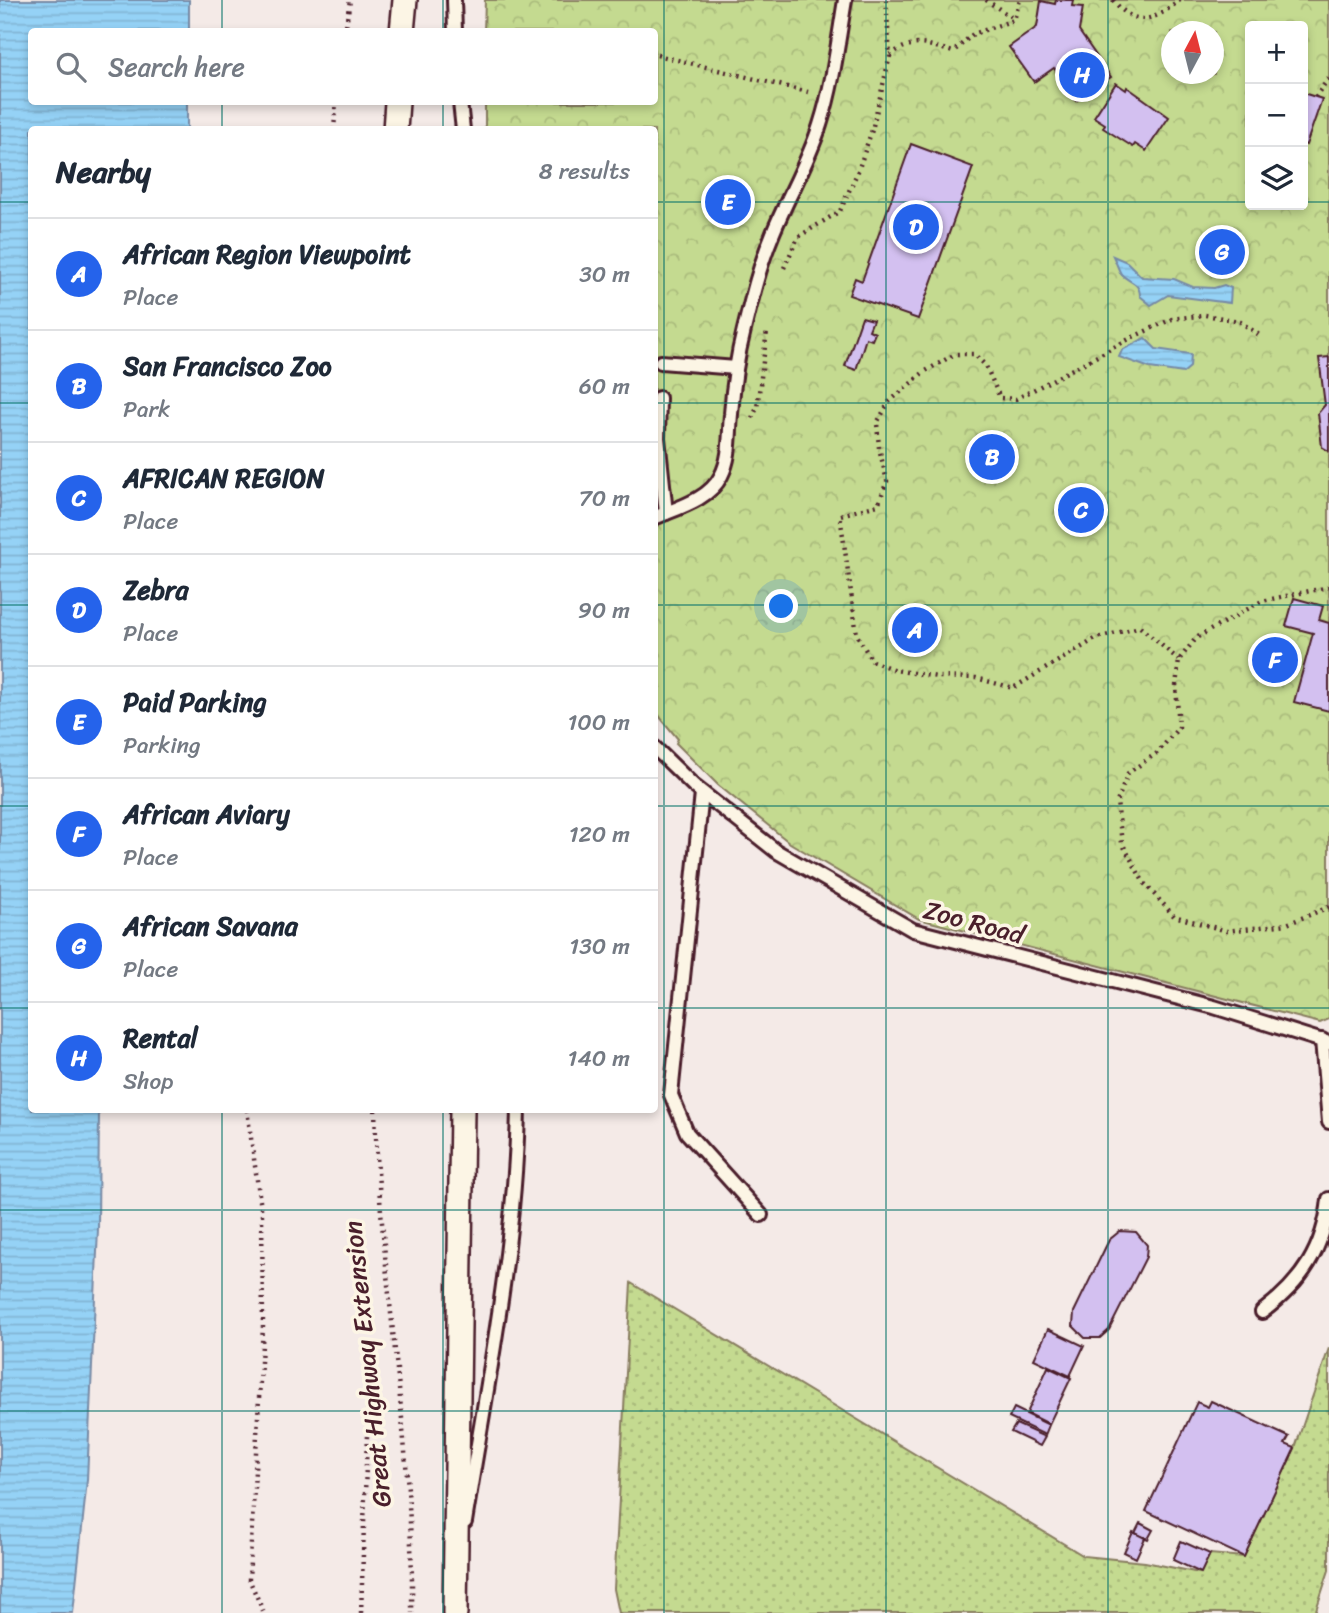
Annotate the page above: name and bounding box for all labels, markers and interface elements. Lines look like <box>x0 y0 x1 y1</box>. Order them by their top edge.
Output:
north arrow <box>1161 21 1224 84</box>
map controls <box>1245 21 1308 210</box>
button: + <box>1245 21 1308 84</box>
search box <box>28 28 658 105</box>
text: Search here <box>108 44 245 90</box>
icon: search <box>52 48 90 86</box>
pin: H <box>1059 49 1105 101</box>
button: − <box>1245 84 1308 147</box>
text: Nearby <box>56 145 151 199</box>
button: layers <box>1245 147 1308 210</box>
text: 8 results <box>539 151 630 192</box>
pin: E <box>705 176 751 228</box>
pin: D <box>893 201 939 253</box>
pin: G <box>1199 226 1245 278</box>
text: African Region Viewpoint <box>123 231 411 277</box>
text: A <box>71 254 87 295</box>
text: 30 m <box>579 254 630 295</box>
text: Place <box>123 277 178 318</box>
text: San Francisco Zoo <box>123 343 332 389</box>
text: B <box>72 366 86 407</box>
text: 60 m <box>579 366 630 407</box>
text: Park <box>123 389 170 430</box>
pin: B <box>969 431 1015 483</box>
text: AFRICAN REGION <box>123 455 325 501</box>
text: C <box>72 478 86 519</box>
text: 70 m <box>579 478 630 519</box>
pin: C <box>1058 484 1104 536</box>
text: Place <box>123 501 178 542</box>
text: Zebra <box>123 567 189 613</box>
your location <box>764 589 798 623</box>
text: D <box>72 590 86 631</box>
text: 90 m <box>578 590 630 631</box>
pin: A <box>892 604 938 656</box>
text: Place <box>123 613 178 654</box>
pin: F <box>1252 634 1298 686</box>
text: Paid Parking <box>123 679 267 725</box>
text: E <box>73 702 85 743</box>
text: 100 m <box>567 702 630 743</box>
text: Parking <box>123 725 201 766</box>
text: African Aviary <box>123 791 290 837</box>
text: F <box>73 814 85 855</box>
text: 120 m <box>569 814 630 855</box>
text: Place <box>123 837 178 878</box>
street label: Zoo Road <box>918 886 1032 958</box>
text: African Savana <box>123 903 298 949</box>
text: G <box>72 926 86 967</box>
text: 130 m <box>569 926 630 967</box>
text: Place <box>123 949 178 990</box>
text: Rental <box>123 1015 198 1061</box>
text: H <box>71 1038 87 1079</box>
text: 140 m <box>568 1038 630 1079</box>
text: Shop <box>123 1061 173 1102</box>
street label: Great Highway Extension <box>329 1219 405 1509</box>

